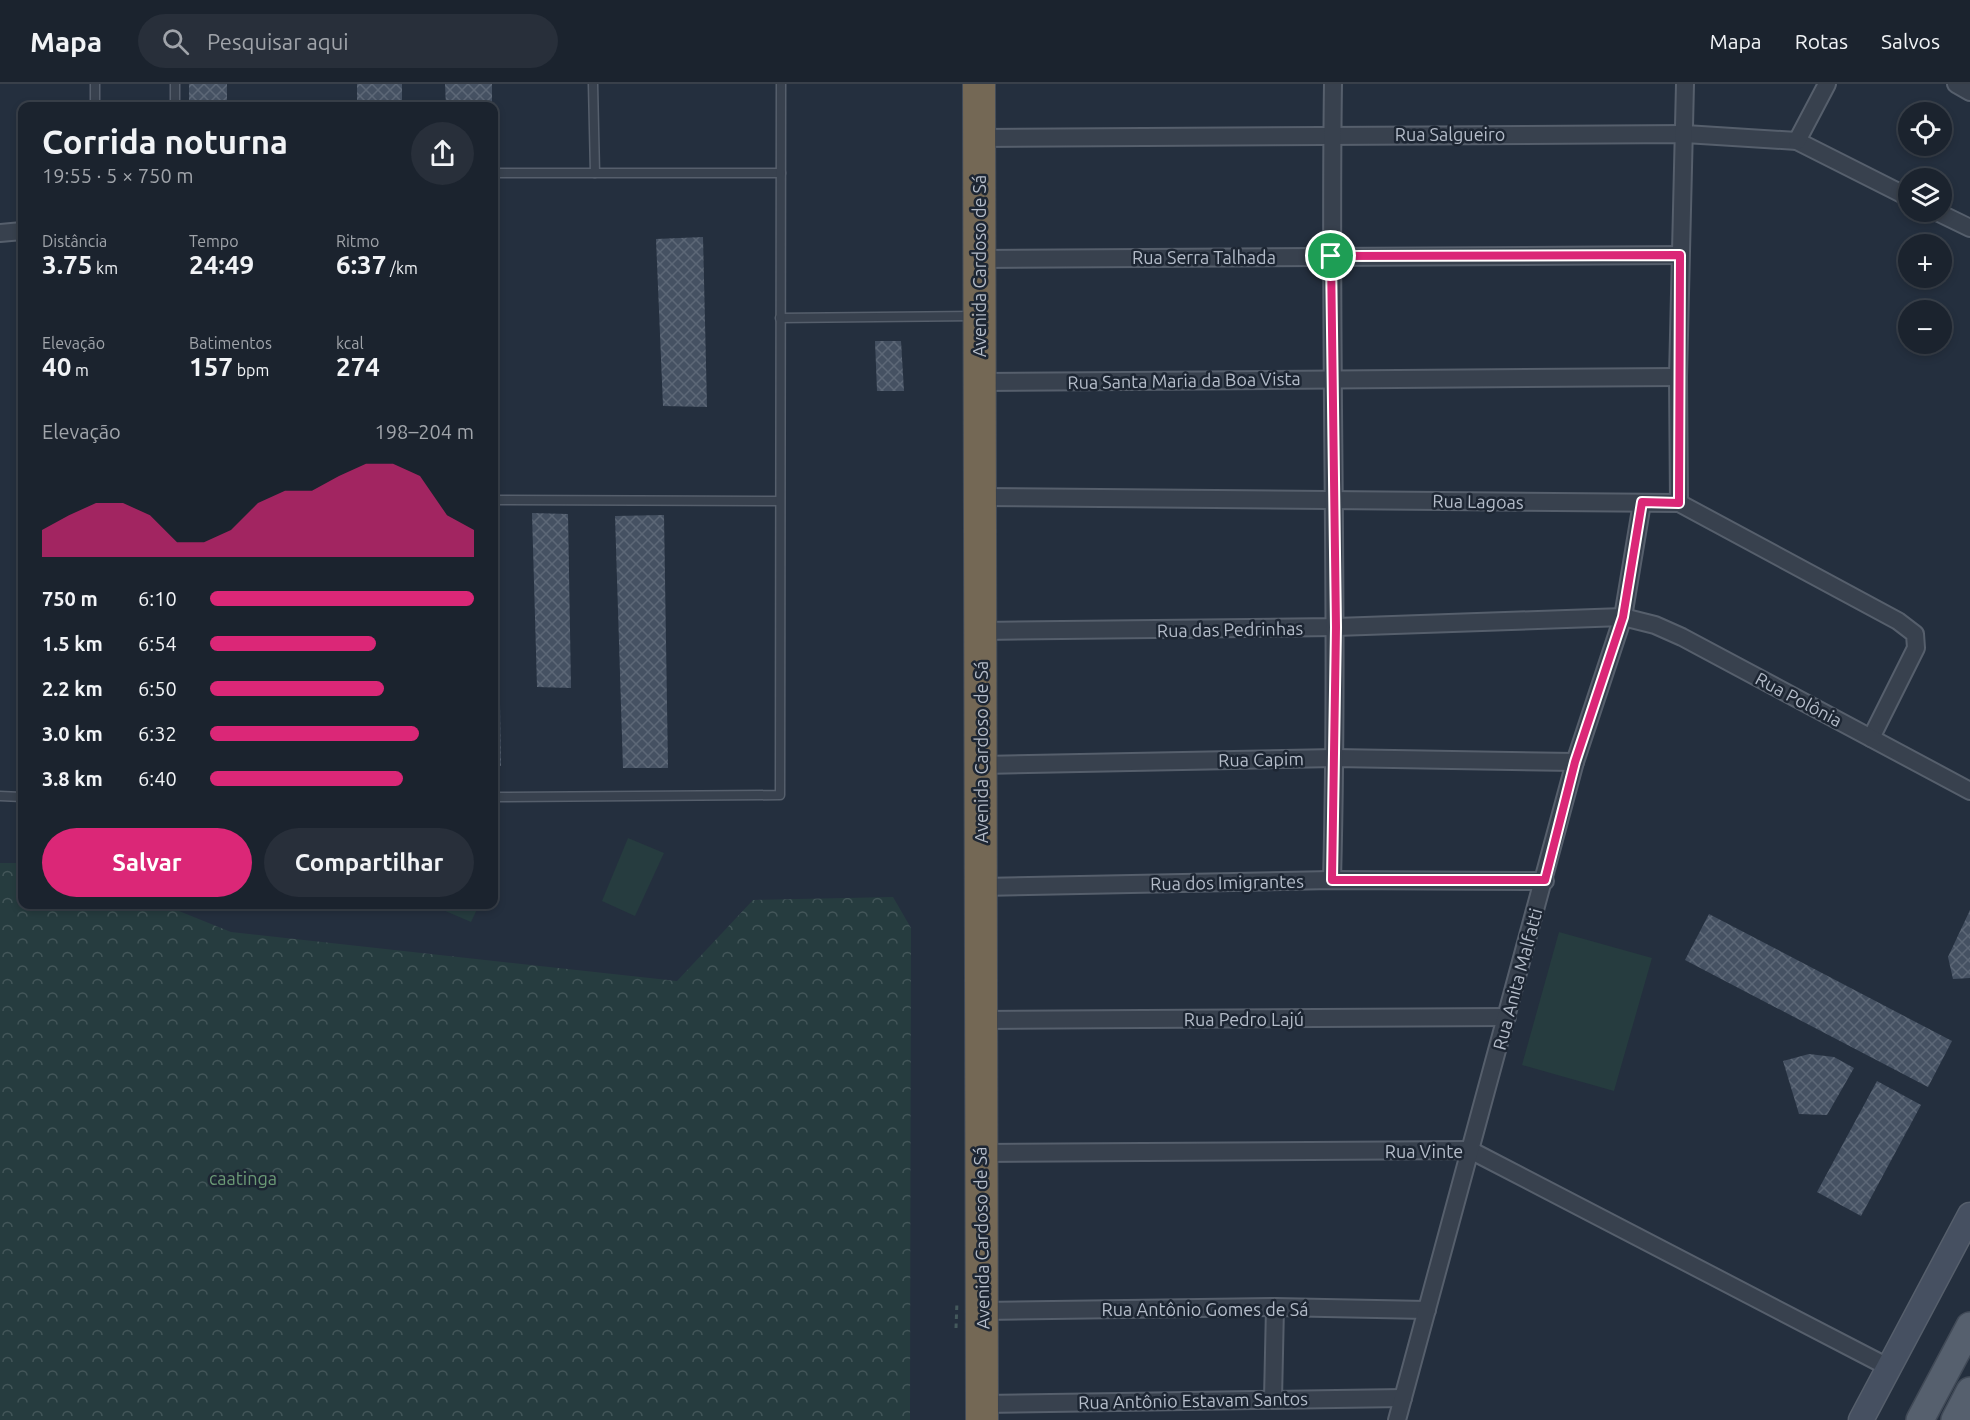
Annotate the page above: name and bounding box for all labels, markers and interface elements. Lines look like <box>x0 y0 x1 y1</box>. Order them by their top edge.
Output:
search box <box>138 14 558 68</box>
icon: search <box>159 25 192 58</box>
text: Mapa <box>30 26 102 57</box>
text: Pesquisar aqui <box>207 29 349 54</box>
text: Mapa <box>1710 29 1762 53</box>
text: Rotas <box>1795 29 1848 53</box>
text: Salvos <box>1881 29 1940 53</box>
map controls <box>1898 102 1952 354</box>
button: locate <box>1898 102 1952 156</box>
button: share <box>411 122 474 185</box>
text: Corrida noturna <box>42 123 288 160</box>
street label: Rua Salgueiro <box>1395 124 1505 144</box>
text: 19:55 · 5 × 750 m <box>42 164 194 187</box>
button: layers <box>1898 168 1952 222</box>
street label: Avenida Cardoso de Sá <box>969 175 989 357</box>
pin <box>1305 230 1356 281</box>
text: Distância <box>42 232 107 250</box>
text: Tempo <box>189 232 239 250</box>
text: Ritmo <box>336 232 379 250</box>
button: + <box>1898 234 1952 288</box>
icon: arrive <box>1314 239 1347 272</box>
street label: Rua Serra Talhada <box>1132 247 1276 267</box>
text: 3.75 <box>42 250 92 279</box>
text: 24:49 <box>189 250 254 279</box>
text: 6:37 <box>336 250 386 279</box>
text: km <box>92 259 118 277</box>
text: /km <box>386 259 418 277</box>
button: − <box>1898 300 1952 354</box>
text: Elevação <box>42 334 105 352</box>
text: Batimentos <box>189 334 272 352</box>
text: kcal <box>336 334 364 352</box>
text: 40 <box>42 352 71 381</box>
text: 157 <box>189 352 233 381</box>
text: 274 <box>336 352 380 381</box>
text: m <box>71 361 89 379</box>
text: bpm <box>233 361 269 379</box>
street label: Rua Santa Maria da Boa Vista <box>1067 368 1301 392</box>
text: Elevação <box>42 420 121 443</box>
text: 198–204 m <box>375 420 474 443</box>
street label: Rua Lagoas <box>1432 490 1524 512</box>
text: 750 m <box>42 587 98 610</box>
text: 6:10 <box>138 587 177 610</box>
street label: Rua das Pedrinhas <box>1157 618 1303 640</box>
text: 1.5 km <box>42 632 103 655</box>
text: 6:54 <box>138 632 177 655</box>
street label: Avenida Cardoso de Sá <box>971 661 991 843</box>
street label: Rua Polônia <box>1752 668 1846 730</box>
text: 2.2 km <box>42 677 103 700</box>
text: 6:50 <box>138 677 177 700</box>
text: 3.0 km <box>42 722 103 745</box>
text: 6:32 <box>138 722 177 745</box>
street label: Rua Capim <box>1218 748 1304 770</box>
text: 3.8 km <box>42 767 103 790</box>
text: 6:40 <box>138 767 177 790</box>
button: Salvar <box>42 828 252 897</box>
button: Compartilhar <box>264 828 474 897</box>
street label: Rua dos Imigrantes <box>1150 871 1304 893</box>
street label: Rua Anita Malfatti <box>1488 906 1546 1052</box>
street label: Rua Pedro Lajú <box>1184 1009 1304 1029</box>
street label: Rua Vinte <box>1385 1141 1463 1161</box>
street label: Avenida Cardoso de Sá <box>969 1147 993 1329</box>
park label: caatinga <box>209 1168 277 1188</box>
street label: Rua Antônio Gomes de Sá <box>1102 1299 1308 1319</box>
street label: Rua Antônio Estavam Santos <box>1078 1388 1308 1412</box>

